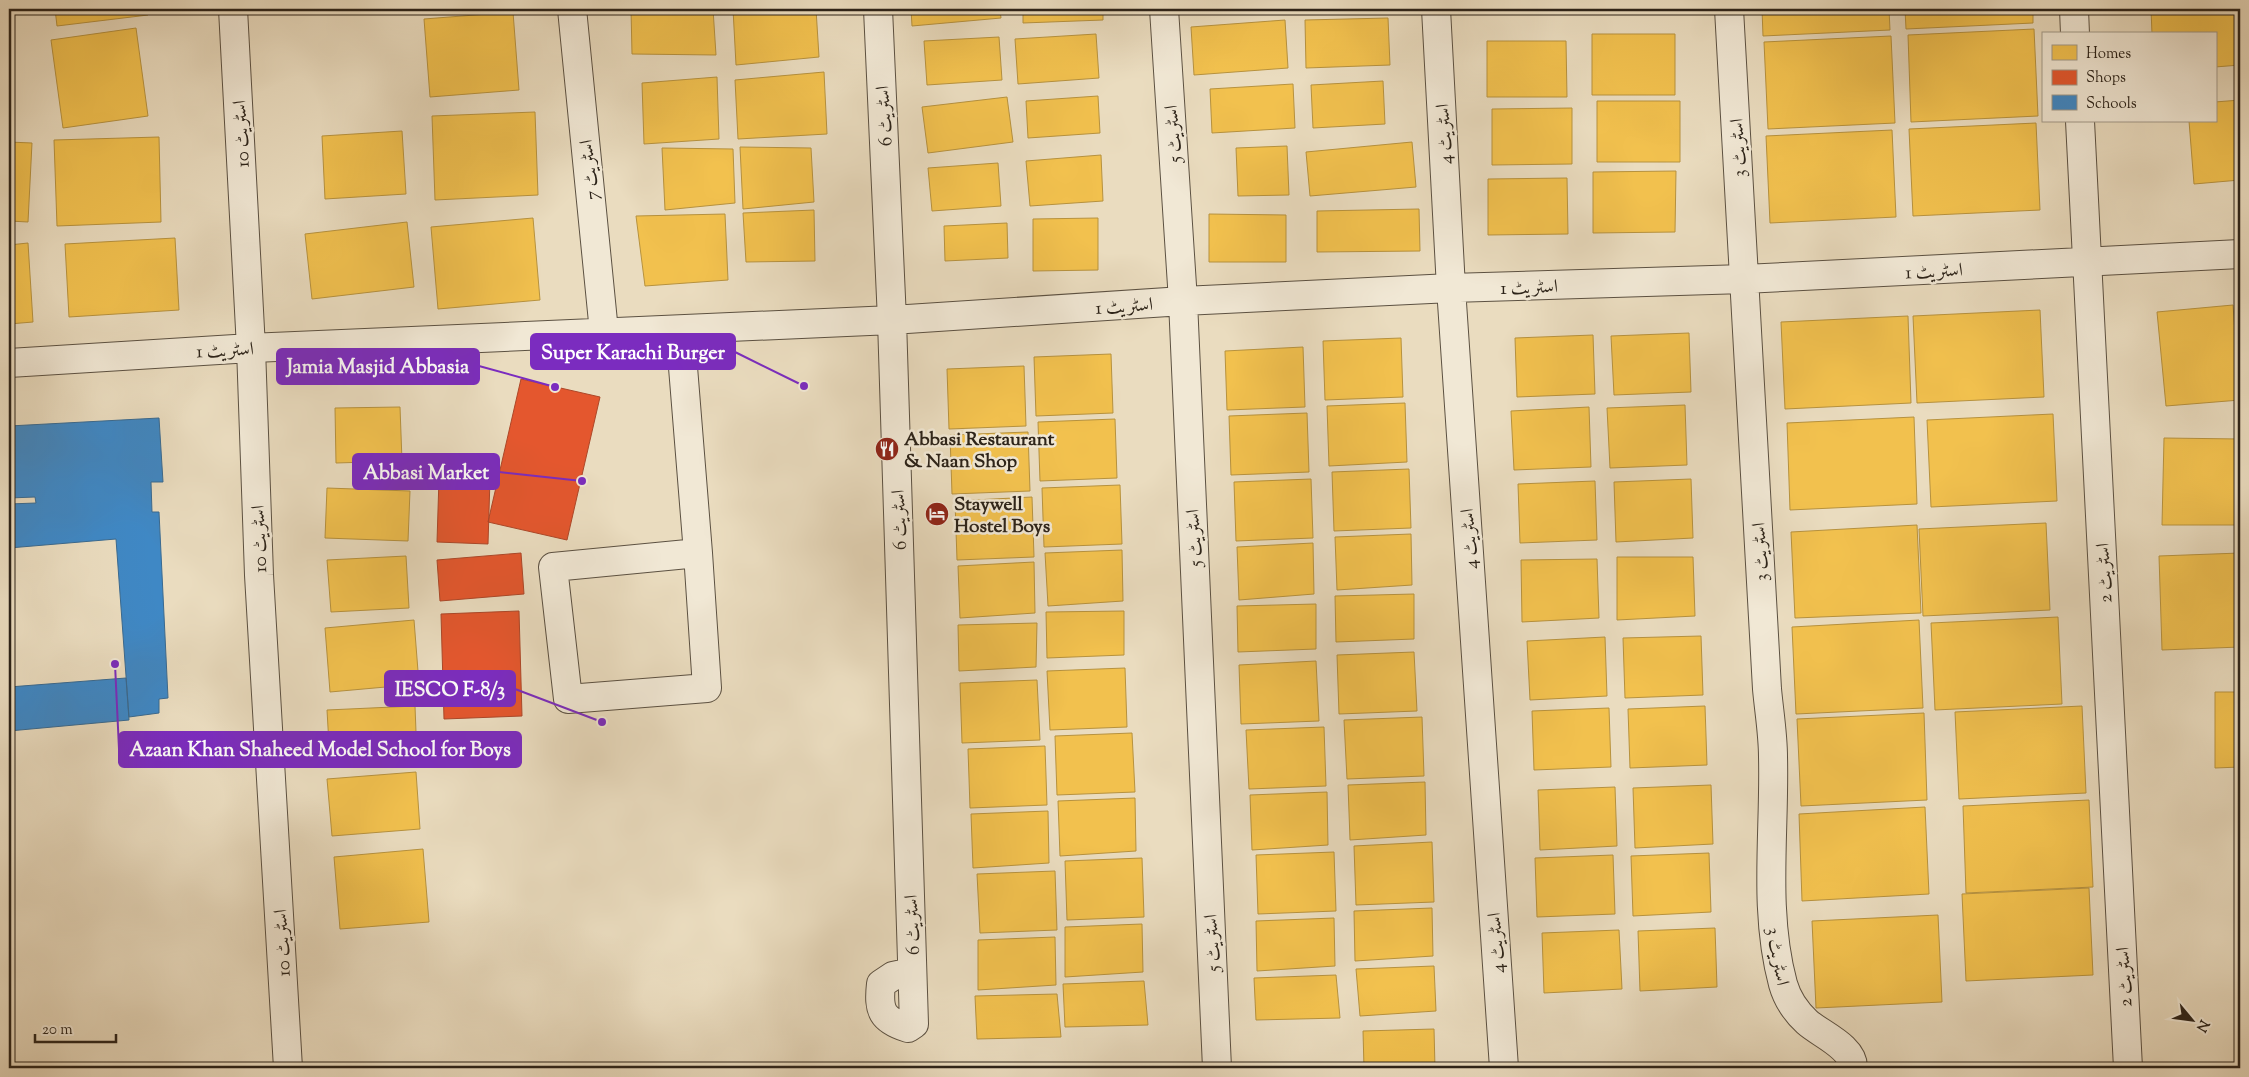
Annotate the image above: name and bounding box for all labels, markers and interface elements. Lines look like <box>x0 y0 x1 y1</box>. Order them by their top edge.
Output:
legend <box>2042 32 2216 122</box>
text: Homes <box>2086 44 2131 65</box>
text: Shops <box>2086 68 2126 89</box>
street label: اسٹریٹ 6 <box>870 85 901 147</box>
text: Schools <box>2086 94 2137 115</box>
street label: اسٹریٹ 10 <box>227 99 258 168</box>
street label: اسٹریٹ 4 <box>1430 103 1461 165</box>
street label: اسٹریٹ 5 <box>1159 104 1190 165</box>
street label: اسٹریٹ 3 <box>1724 118 1755 178</box>
street label: اسٹریٹ 7 <box>574 138 607 201</box>
street label: اسٹریٹ 1 <box>1905 258 1964 287</box>
street label: اسٹریٹ 1 <box>1500 274 1558 303</box>
street label: اسٹریٹ 1 <box>1094 292 1154 323</box>
callout: Super Karachi Burger <box>531 334 735 369</box>
street label: اسٹریٹ 1 <box>196 337 255 366</box>
text: Super Karachi Burger <box>541 340 726 369</box>
callout: Jamia Masjid Abbasia <box>277 349 479 384</box>
text: Jamia Masjid Abbasia <box>285 354 470 383</box>
place label: Abbasi Restaurant & Naan Shop <box>904 427 1055 476</box>
restaurant icon: Abbasi Restaurant & Naan Shop <box>874 436 900 462</box>
callout: Abbasi Market <box>353 454 499 489</box>
text: Abbasi Market <box>363 460 489 489</box>
street label: اسٹریٹ 6 <box>886 489 915 551</box>
place label: Staywell Hostel Boys <box>954 492 1051 541</box>
hotel icon: Staywell Hostel Boys <box>924 501 950 527</box>
street label: اسٹریٹ 10 <box>246 505 275 573</box>
street label: اسٹریٹ 5 <box>1181 508 1211 568</box>
street label: اسٹریٹ 4 <box>1455 508 1486 570</box>
street label: اسٹریٹ 3 <box>1746 522 1777 582</box>
street label: اسٹریٹ 2 <box>2090 542 2121 604</box>
callout: IESCO F-8/3 <box>385 671 515 706</box>
text: IESCO F-8/3 <box>395 677 505 706</box>
callout: Azaan Khan Shaheed Model School for Boys <box>119 732 521 767</box>
text: Azaan Khan Shaheed Model School for Boys <box>129 737 511 766</box>
street label: اسٹریٹ 6 <box>899 894 928 956</box>
street label: اسٹریٹ 10 <box>268 908 299 977</box>
street label: اسٹریٹ 4 <box>1482 912 1513 974</box>
street label: اسٹریٹ 5 <box>1199 913 1229 973</box>
street label: اسٹریٹ 3 <box>1758 925 1795 988</box>
street label: اسٹریٹ 2 <box>2110 946 2141 1008</box>
north arrow <box>2166 994 2216 1044</box>
scale bar <box>35 1012 116 1044</box>
text: N <box>2190 1016 2213 1035</box>
text: 20 m <box>42 1020 73 1041</box>

